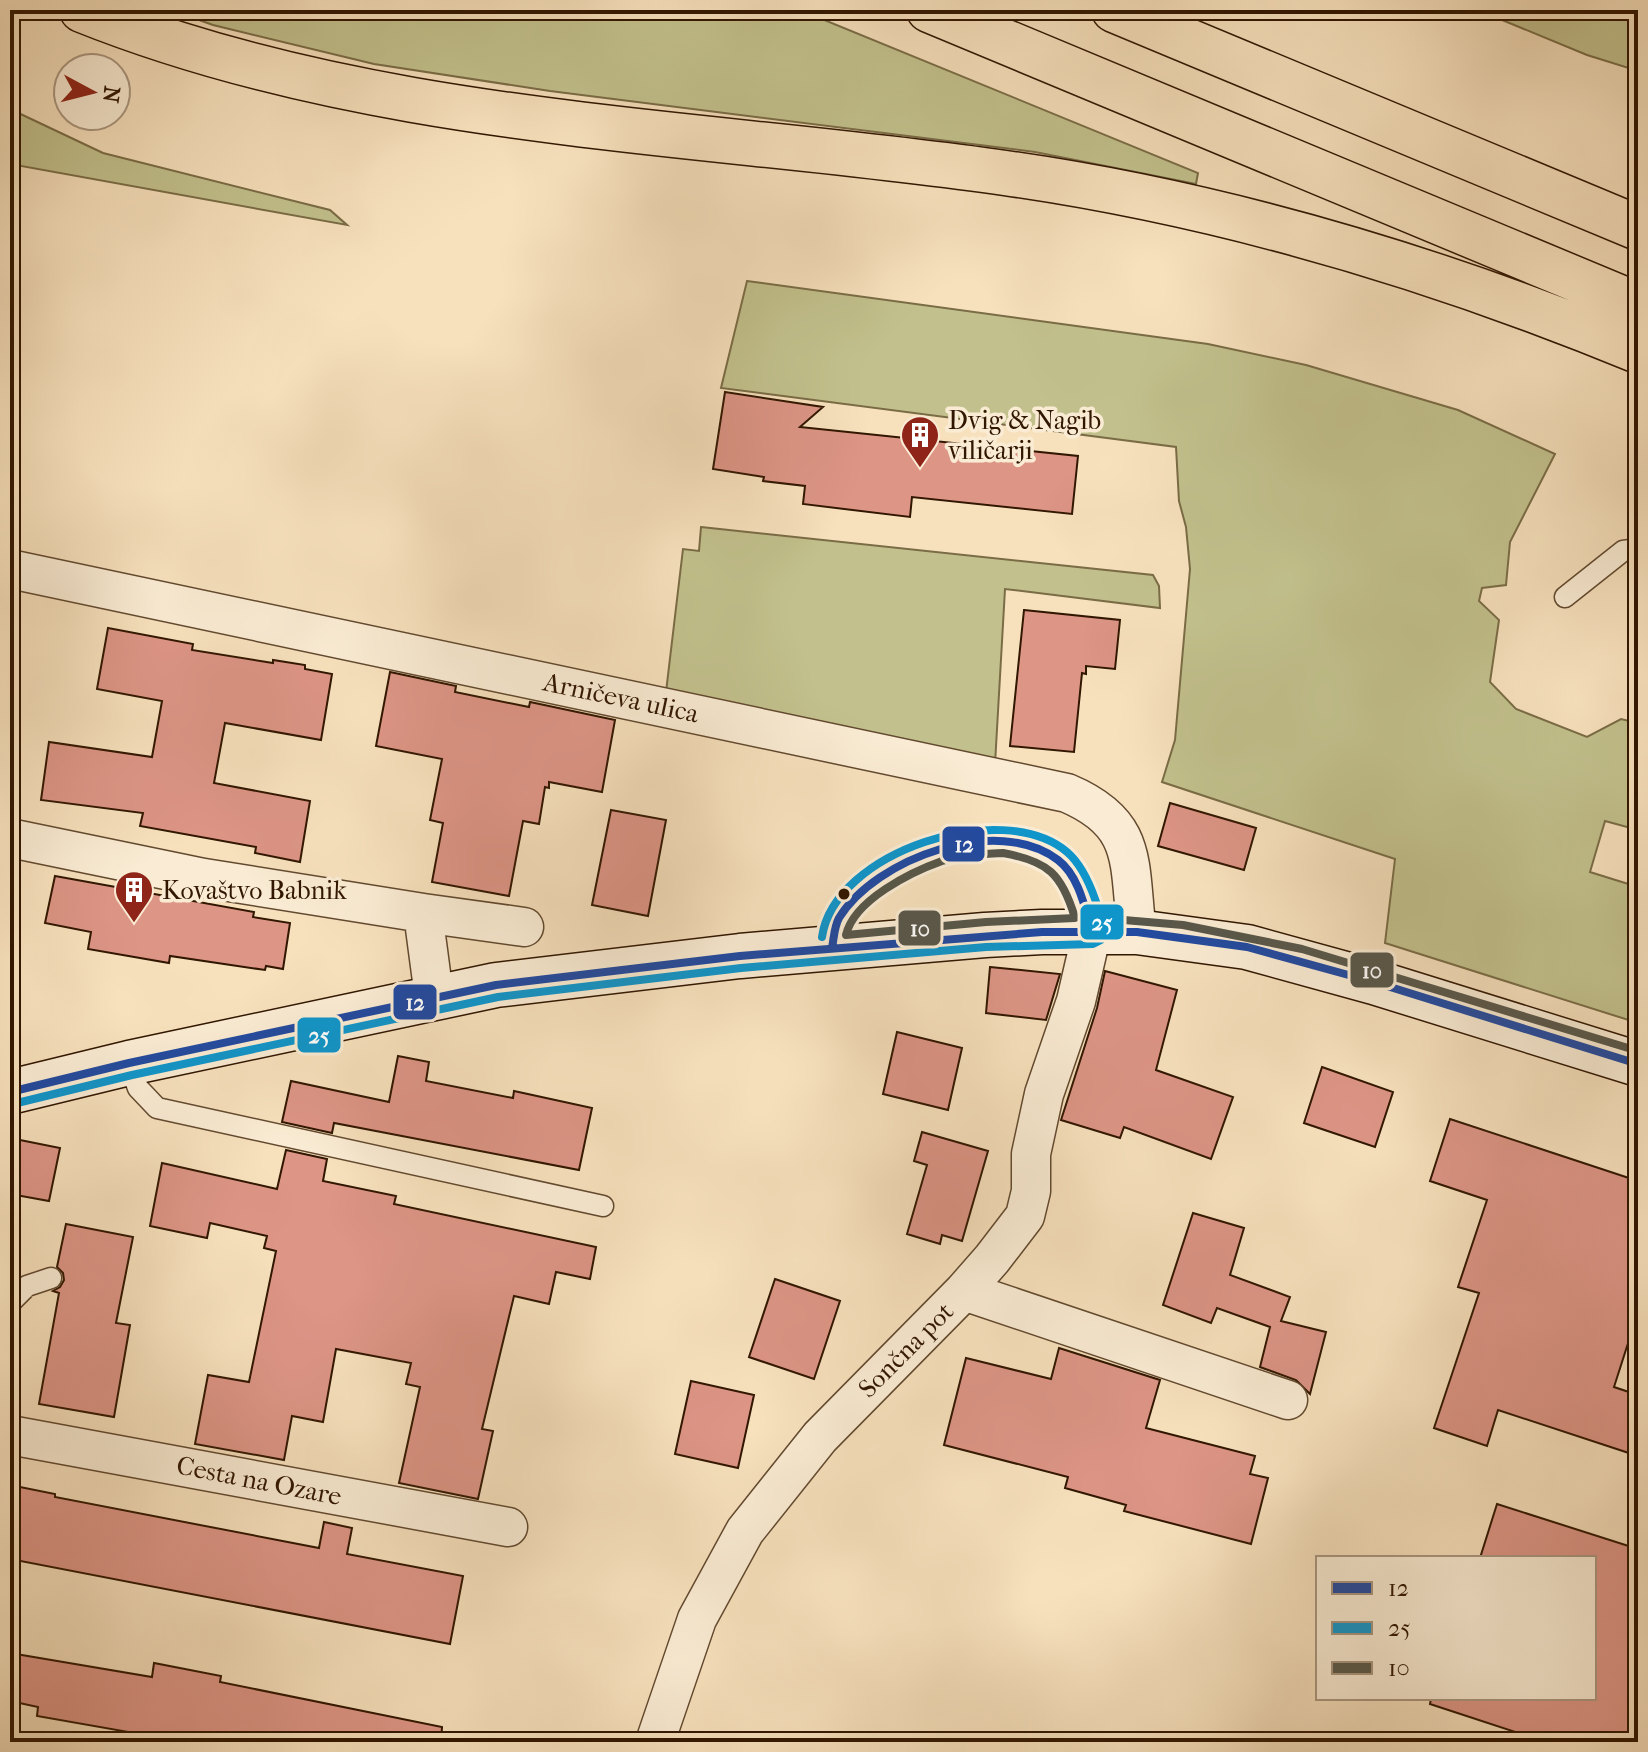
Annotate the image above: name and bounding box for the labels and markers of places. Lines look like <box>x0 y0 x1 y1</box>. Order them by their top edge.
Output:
place label: Dvig & Nagib viličarji <box>948 405 1101 466</box>
building icon: Dvig & Nagib viličarji <box>899 414 941 469</box>
building icon: Kovaštvo Babnik <box>113 869 155 924</box>
place label: Kovaštvo Babnik <box>162 875 347 906</box>
unlabelled marker <box>836 886 852 902</box>

